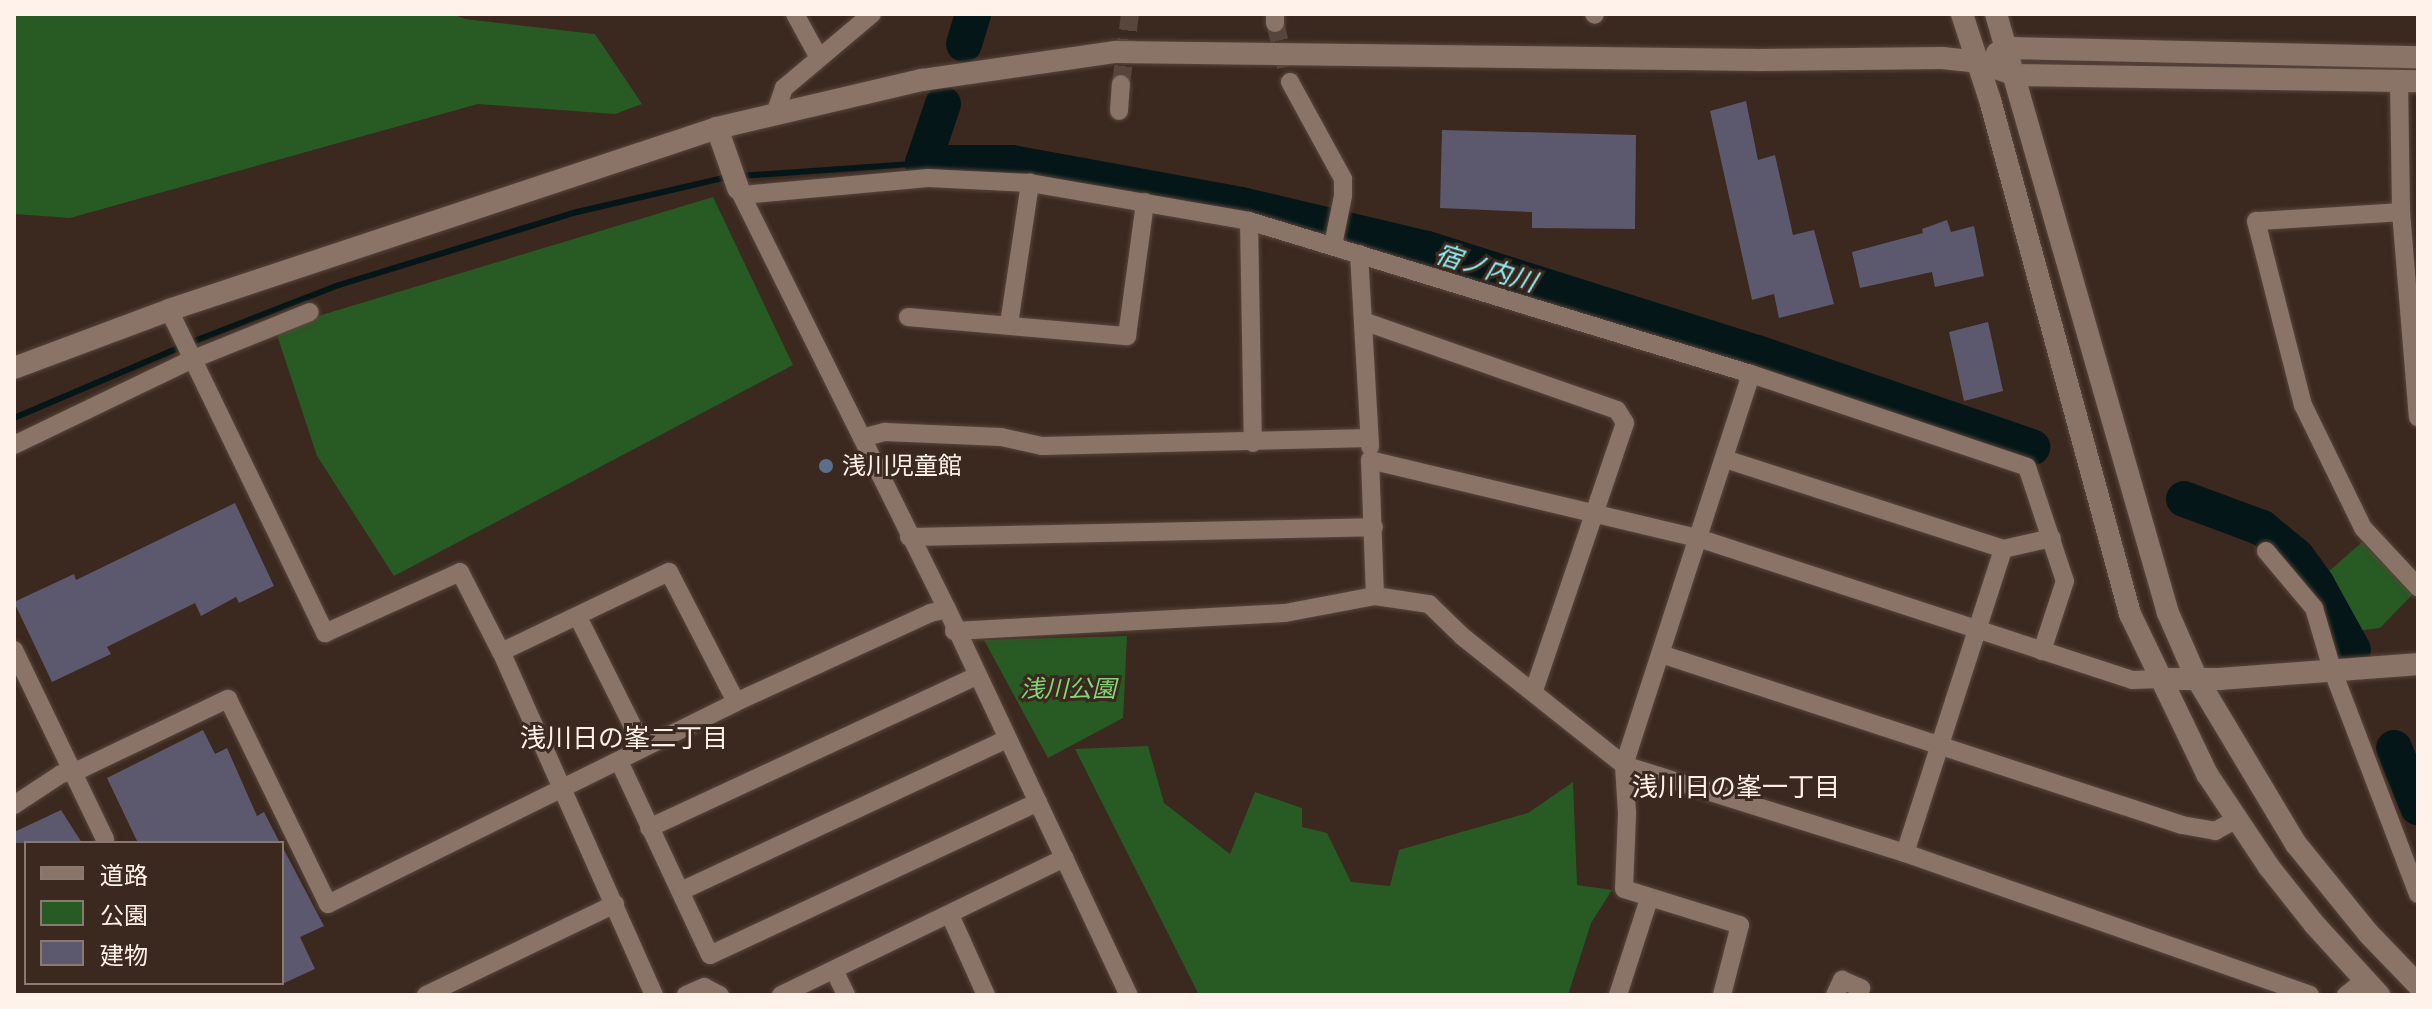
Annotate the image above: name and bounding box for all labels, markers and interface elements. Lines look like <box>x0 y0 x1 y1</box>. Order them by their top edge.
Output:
water label: 宿ノ内川 <box>1432 238 1540 298</box>
place label: 浅川児童館 <box>842 452 962 480</box>
marker: 浅川児童館 <box>817 457 835 475</box>
park label: 浅川公園 <box>1020 675 1116 703</box>
district label: 浅川日の峯二丁目 <box>520 722 728 754</box>
district label: 浅川日の峯一丁目 <box>1632 771 1840 803</box>
legend <box>24 841 284 985</box>
text: 道路 <box>100 860 148 891</box>
text: 公園 <box>100 900 148 931</box>
text: 建物 <box>100 940 148 971</box>

